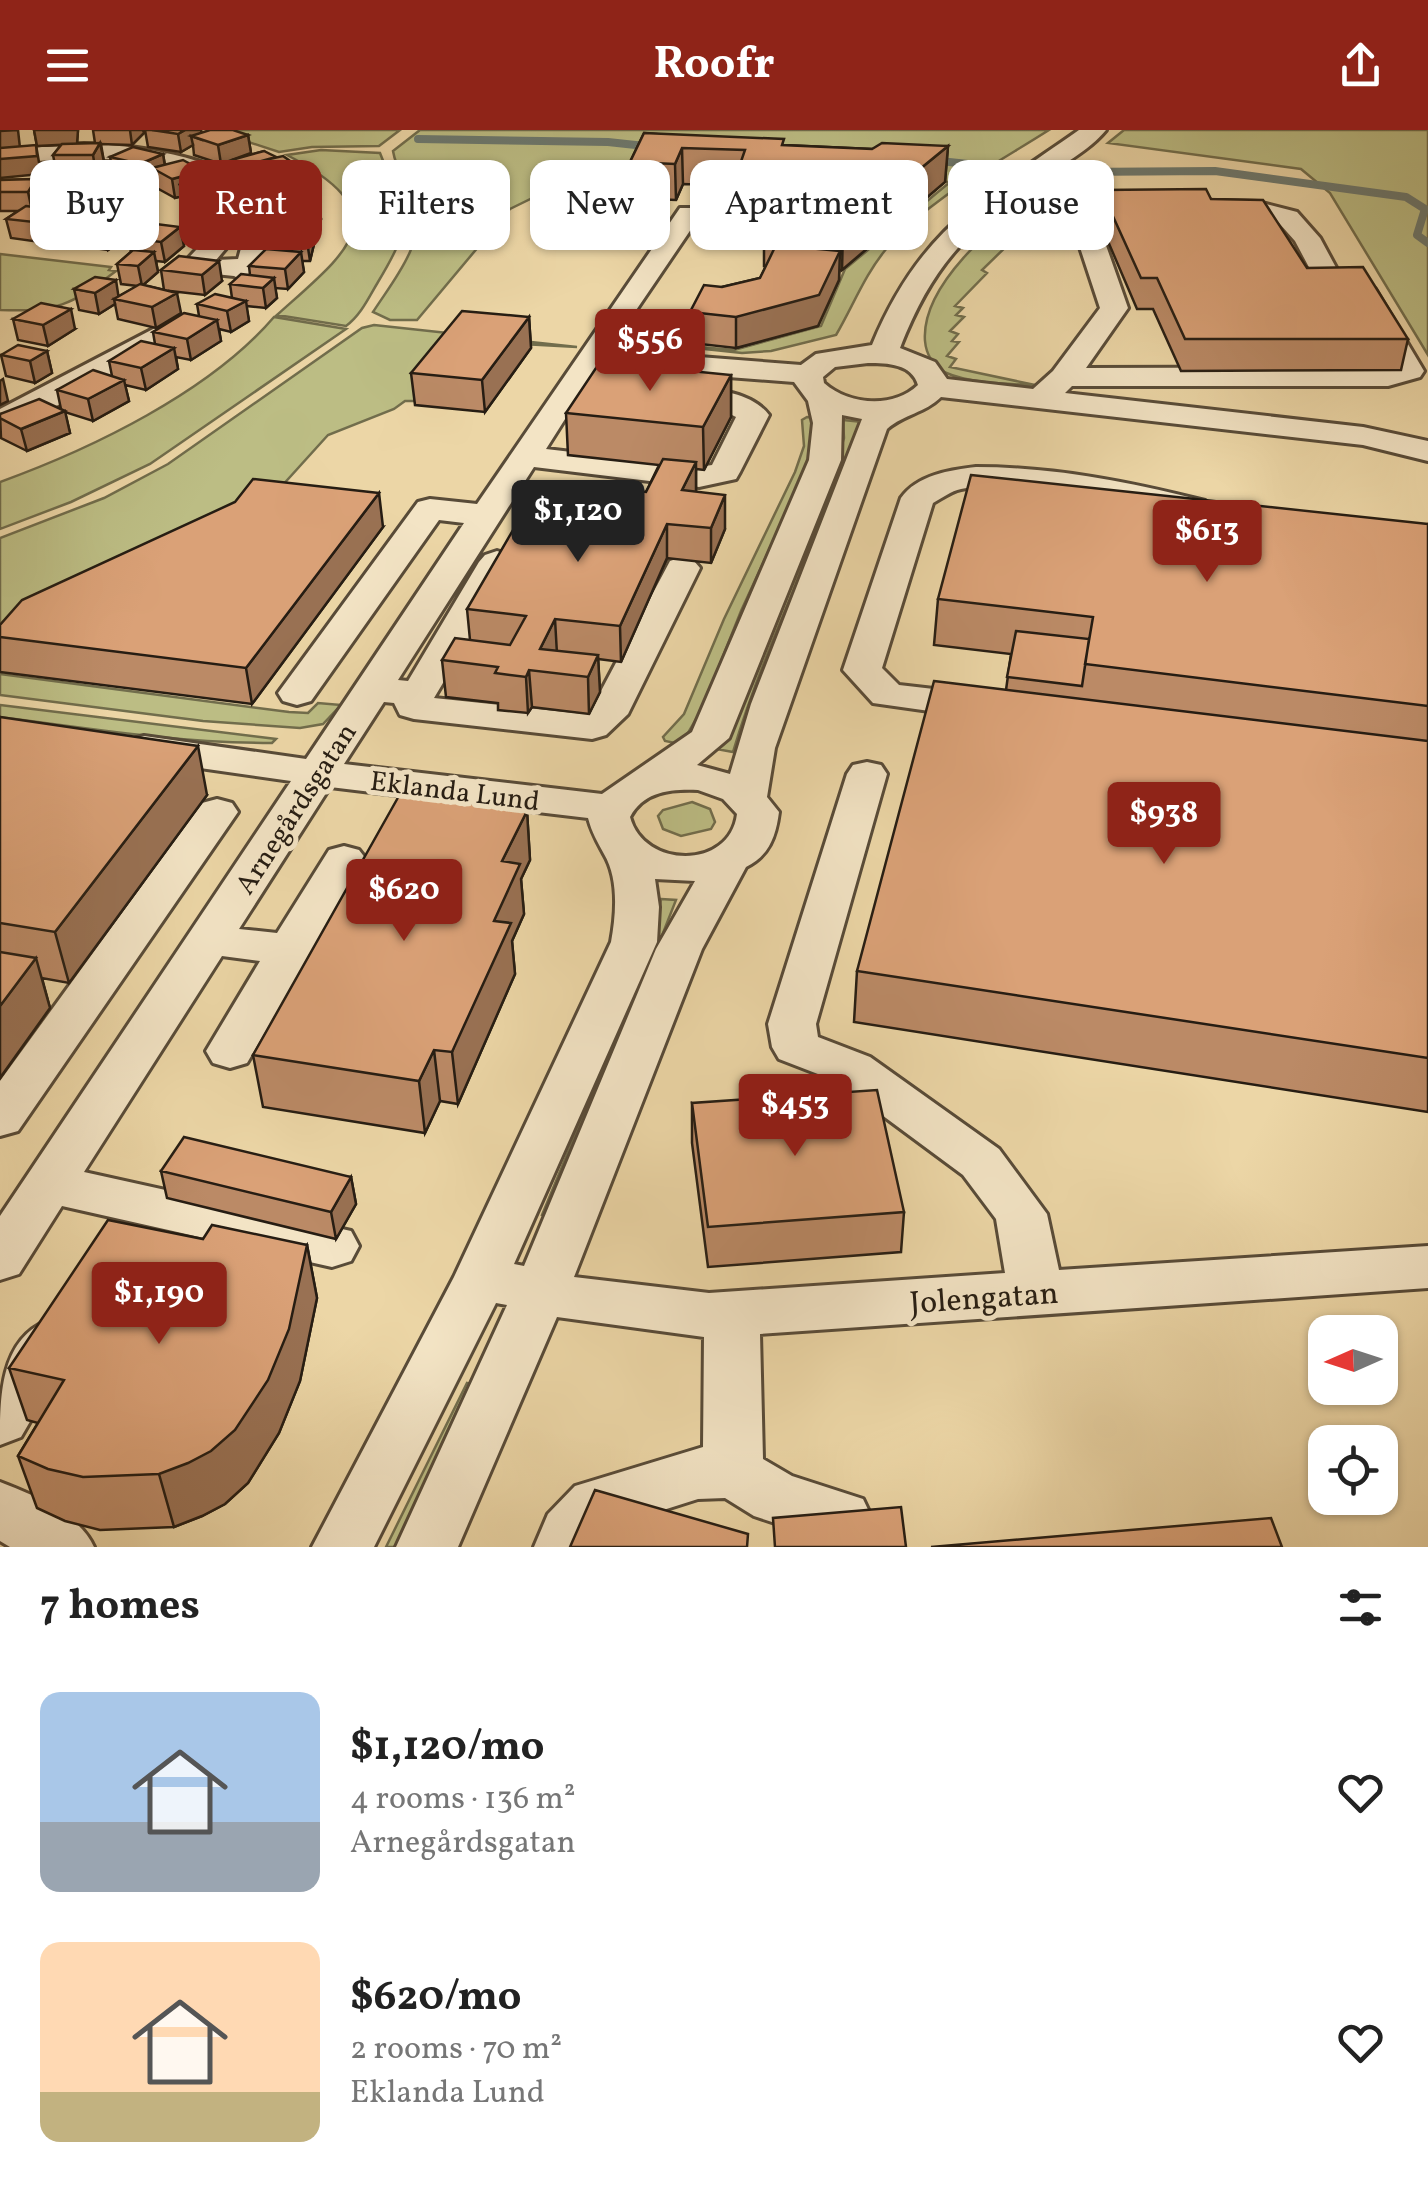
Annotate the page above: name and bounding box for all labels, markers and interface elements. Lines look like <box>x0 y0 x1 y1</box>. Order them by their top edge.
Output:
text: Roofr <box>653 34 775 97</box>
icon: menu <box>40 38 95 93</box>
icon: share <box>1333 38 1388 93</box>
chip: Buy <box>30 160 159 250</box>
chip: Rent <box>179 160 322 250</box>
chip: Filters <box>342 160 510 250</box>
chip: New <box>530 160 670 250</box>
chip: Apartment <box>690 160 928 250</box>
chip: House <box>948 160 1114 250</box>
pin: $556 <box>591 309 709 394</box>
text: $556 <box>617 319 683 363</box>
pin: $1,120 <box>497 480 659 565</box>
text: $1,120 <box>533 490 623 534</box>
pin: $613 <box>1148 500 1266 585</box>
text: $613 <box>1175 510 1239 554</box>
street label: Arnegårdsgatan <box>227 716 367 903</box>
street label: Eklanda Lund <box>368 763 542 822</box>
pin: $938 <box>1105 782 1223 867</box>
text: $938 <box>1130 792 1198 836</box>
pin: $620 <box>345 859 463 944</box>
text: $620 <box>368 869 440 913</box>
pin: $453 <box>736 1074 854 1159</box>
text: $453 <box>761 1084 829 1128</box>
pin: $1,190 <box>78 1262 240 1347</box>
text: $1,190 <box>114 1272 204 1316</box>
street label: Jolengatan <box>908 1273 1060 1327</box>
north arrow <box>1308 1315 1398 1405</box>
map controls <box>1308 1315 1398 1515</box>
button: locate <box>1308 1425 1398 1515</box>
text: 7 homes <box>40 1578 200 1637</box>
icon: filters <box>1333 1580 1388 1635</box>
text: $1,120/mo <box>350 1719 544 1778</box>
icon: home <box>120 1732 240 1852</box>
icon: heart <box>1333 1765 1388 1820</box>
text: 4 rooms · 136 m² <box>350 1778 576 1822</box>
text: Arnegårdsgatan <box>350 1822 576 1866</box>
text: $620/mo <box>350 1969 522 2028</box>
icon: home <box>120 1982 240 2102</box>
icon: heart <box>1333 2015 1388 2070</box>
text: 2 rooms · 70 m² <box>350 2028 562 2072</box>
text: Eklanda Lund <box>350 2072 545 2116</box>

